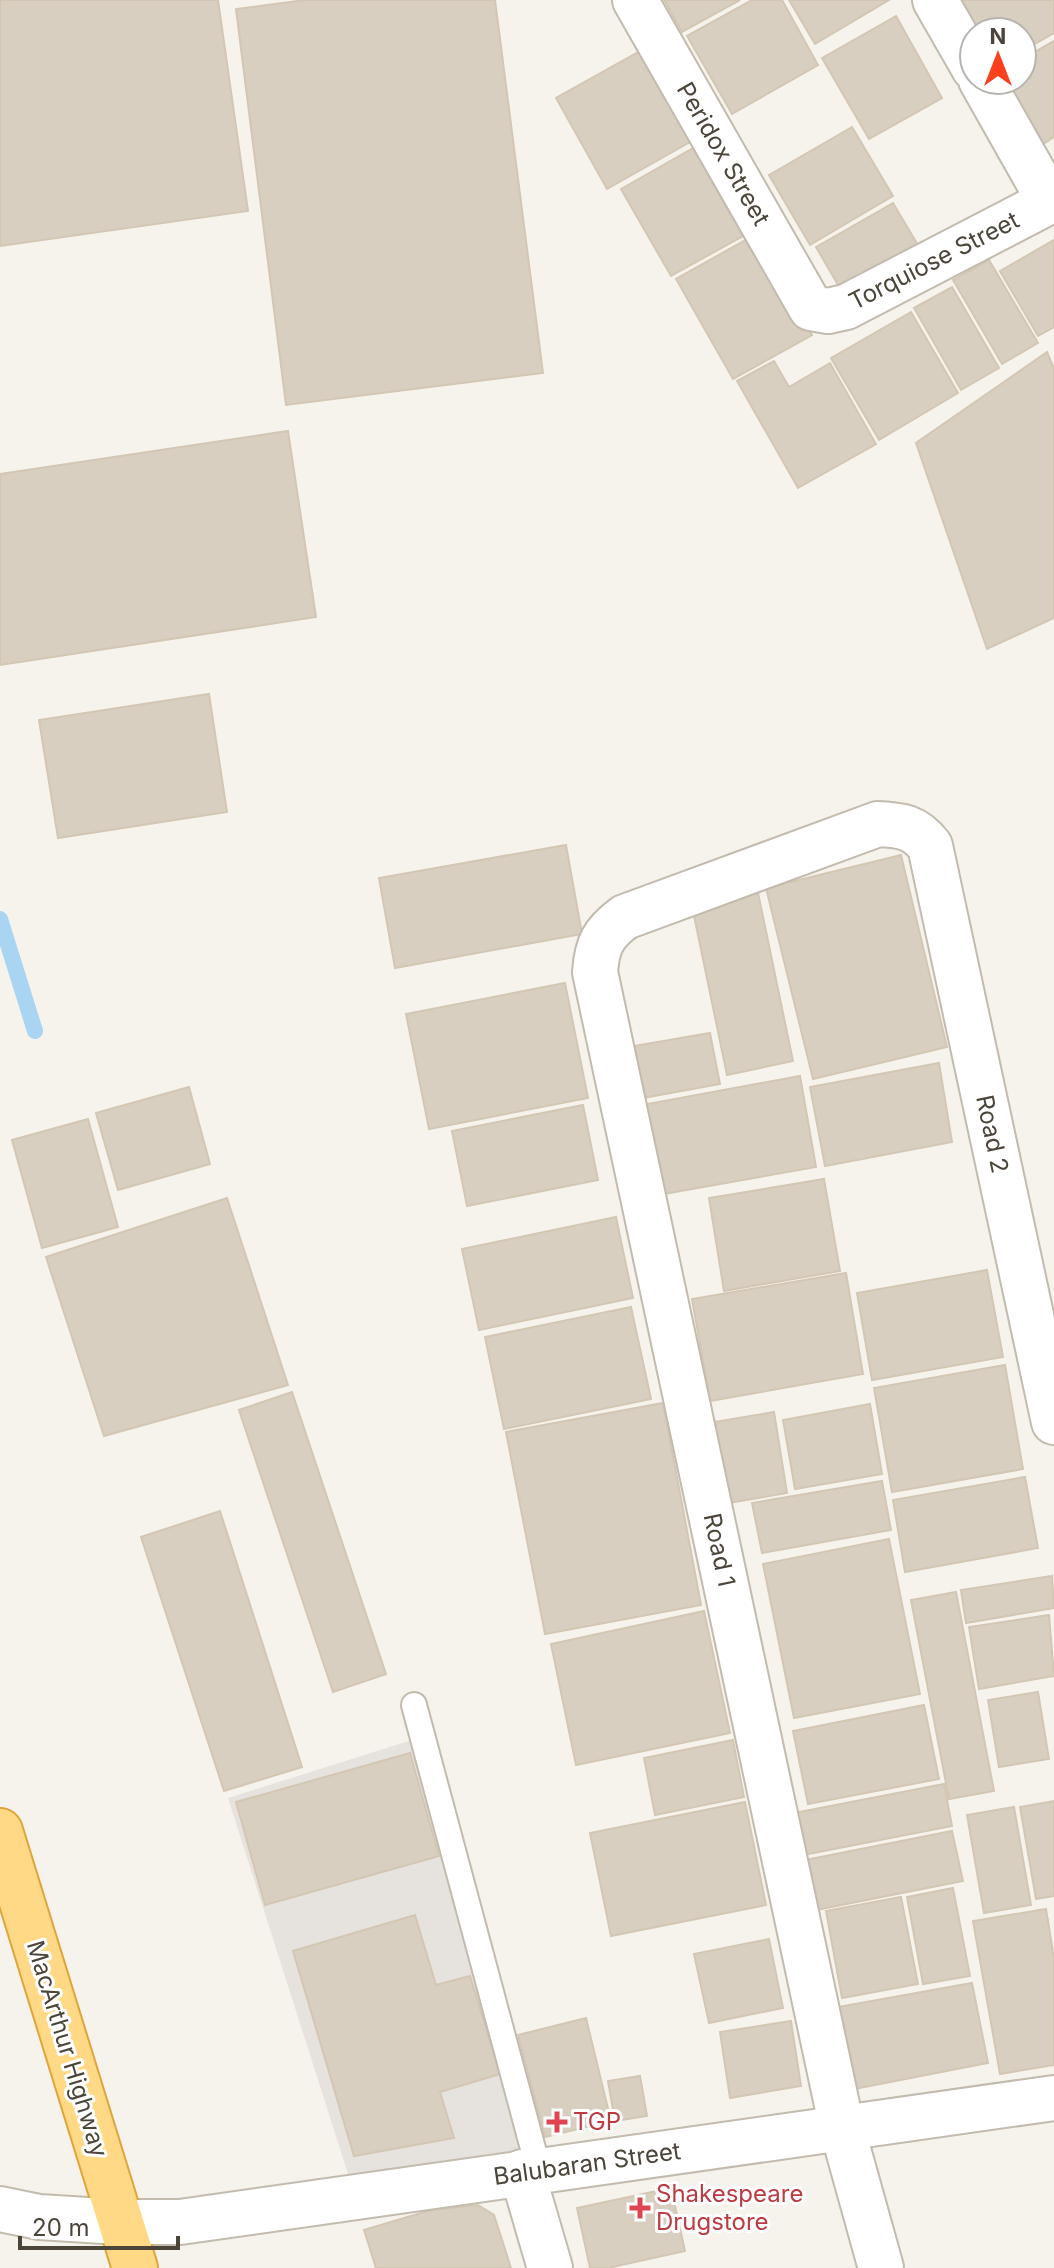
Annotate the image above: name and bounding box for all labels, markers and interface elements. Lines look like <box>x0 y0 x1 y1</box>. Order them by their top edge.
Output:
north arrow <box>958 16 1038 96</box>
text: N <box>990 23 1006 49</box>
street label: Peridox Street <box>671 77 776 231</box>
street label: Torquiose Street <box>844 205 1024 316</box>
street label: Road 2 <box>970 1092 1015 1176</box>
street label: Road 1 <box>698 1510 741 1589</box>
street label: MacArthur Highway <box>21 1937 114 2161</box>
place label: TGP <box>573 2107 621 2136</box>
marker: TGP <box>548 2113 566 2131</box>
street label: Balubaran Street <box>491 2136 683 2191</box>
place label: Shakespeare Drugstore <box>656 2179 803 2236</box>
marker: Shakespeare Drugstore <box>631 2199 649 2217</box>
scale bar <box>20 2200 178 2250</box>
text: 20 m <box>32 2213 90 2242</box>

